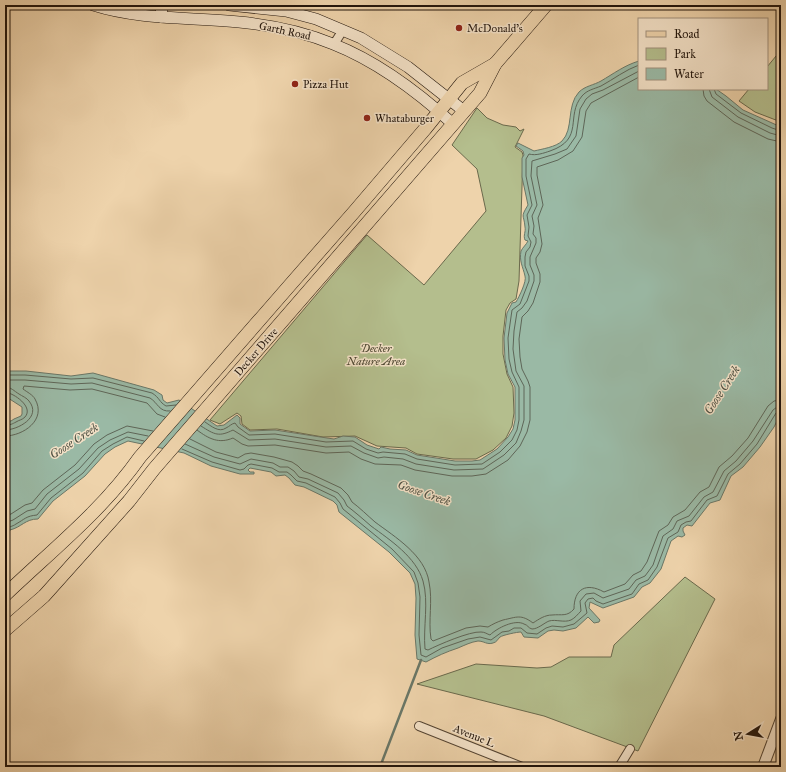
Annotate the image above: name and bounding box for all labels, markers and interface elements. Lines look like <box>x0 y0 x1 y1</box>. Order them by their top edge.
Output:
legend <box>638 18 768 90</box>
street label: Garth Road <box>258 19 313 43</box>
place label: McDonald's <box>467 22 523 35</box>
marker: McDonald's <box>454 23 464 33</box>
text: Road <box>674 27 700 41</box>
text: Park <box>674 47 696 61</box>
text: Water <box>674 67 704 81</box>
place label: Pizza Hut <box>303 78 349 91</box>
marker: Pizza Hut <box>290 79 300 89</box>
place label: Whataburger <box>375 112 435 125</box>
marker: Whataburger <box>362 113 372 123</box>
street label: Decker Drive <box>232 325 281 379</box>
park label: Decker Nature Area <box>346 342 405 368</box>
water label: Goose Creek <box>701 363 743 417</box>
water label: Goose Creek <box>47 420 101 462</box>
water label: Goose Creek <box>396 477 453 509</box>
north arrow <box>728 714 768 754</box>
street label: Avenue L <box>450 721 497 750</box>
text: N <box>731 729 746 742</box>

